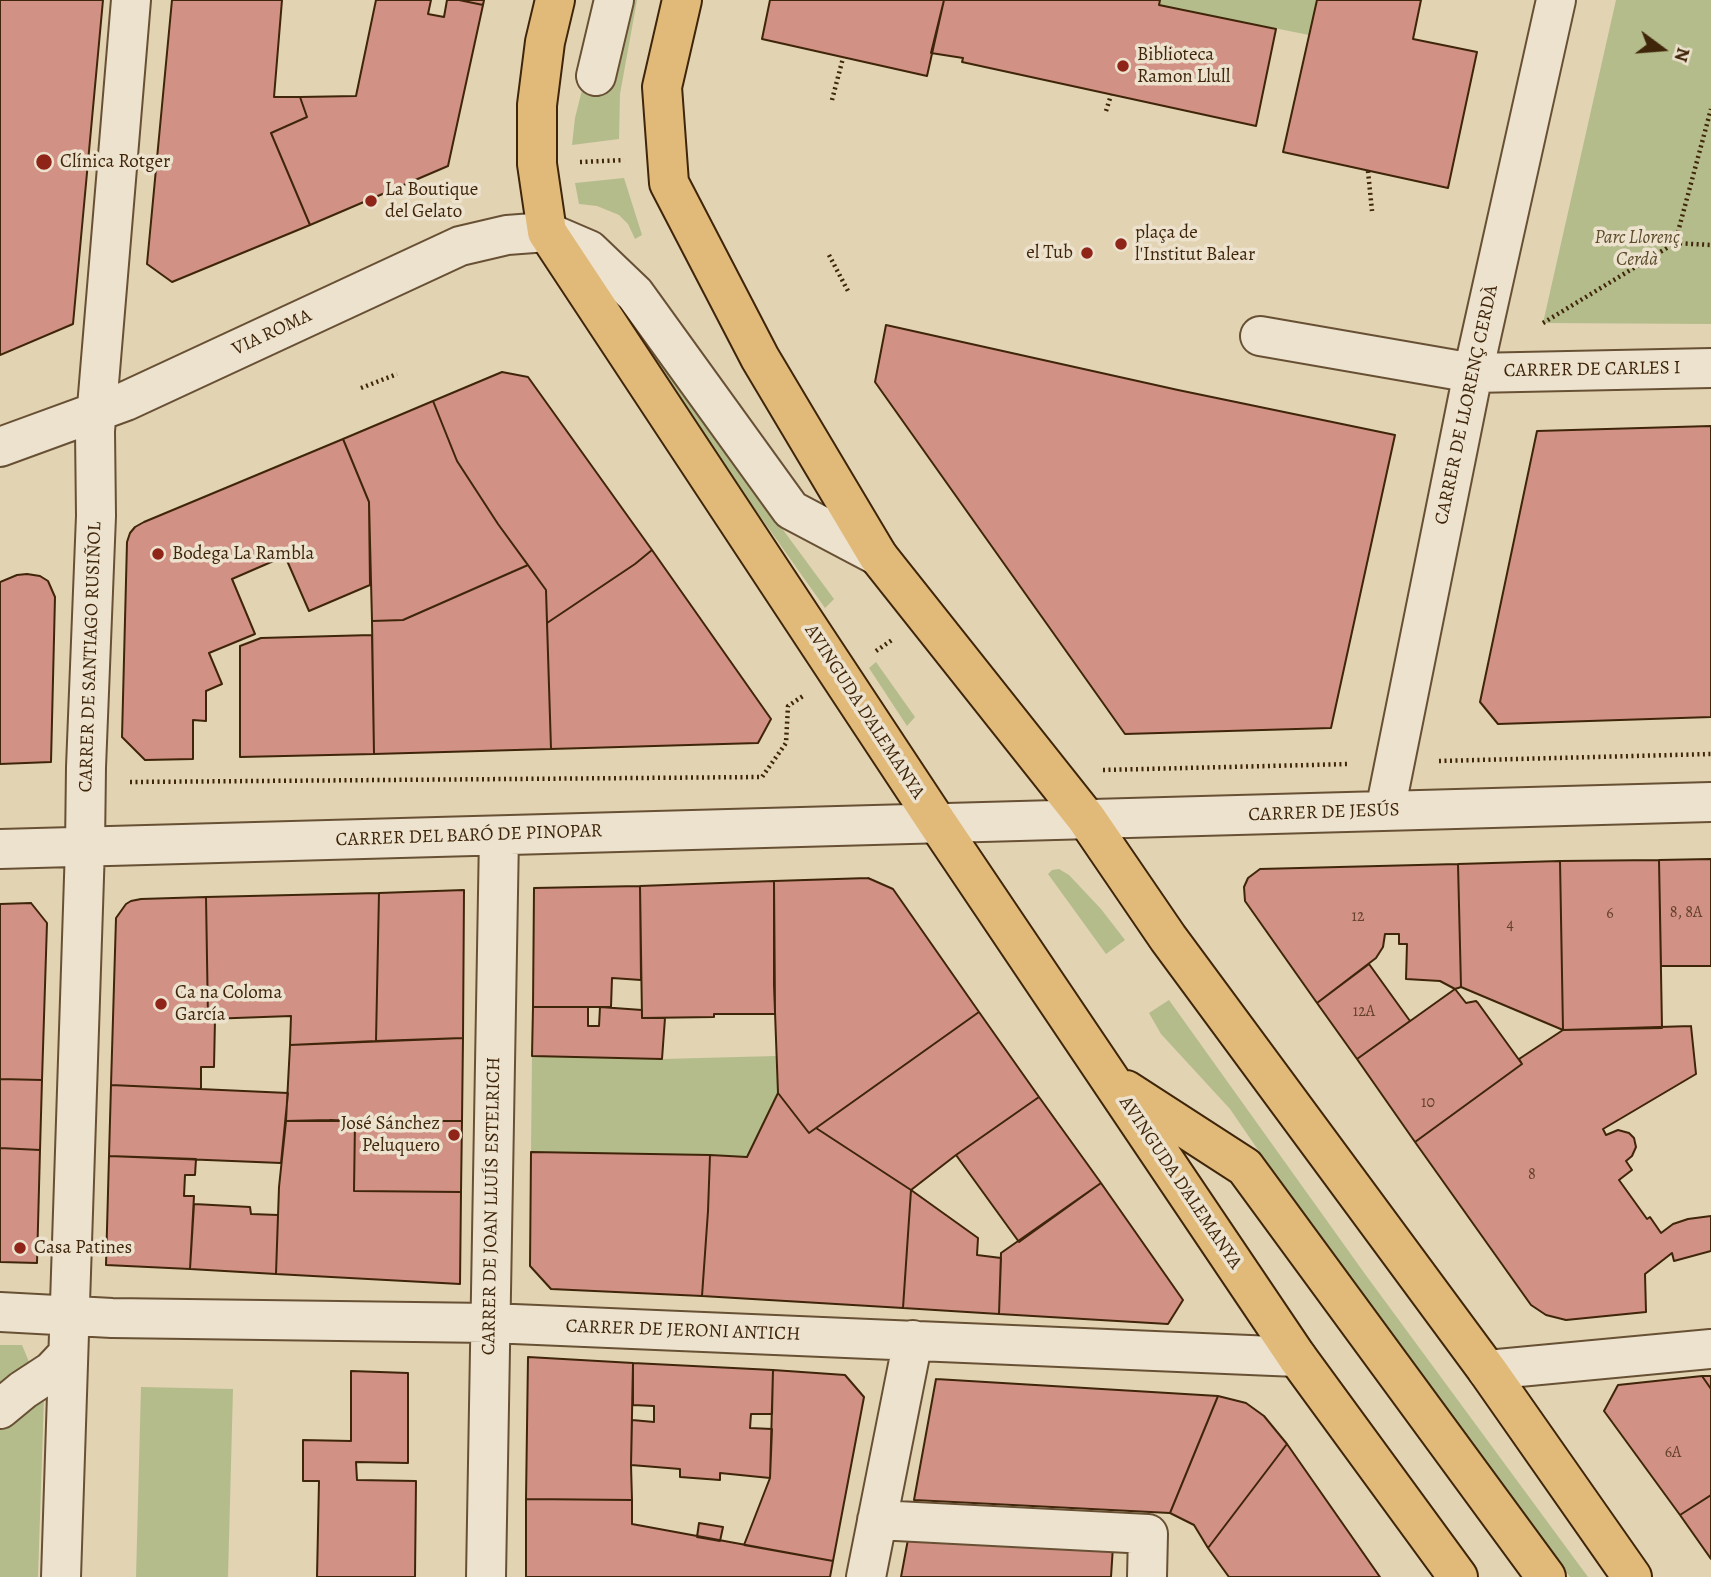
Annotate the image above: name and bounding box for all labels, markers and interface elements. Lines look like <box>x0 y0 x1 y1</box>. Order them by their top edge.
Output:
north arrow <box>1627 14 1697 84</box>
place label: Biblioteca Ramon Llull <box>1137 44 1230 88</box>
text: N <box>1668 45 1697 65</box>
marker: Biblioteca Ramon Llull <box>1115 58 1131 74</box>
place label: Clínica Rotger <box>60 151 170 173</box>
marker: Clínica Rotger <box>34 152 54 172</box>
place label: La Boutique del Gelato <box>385 179 478 223</box>
marker: La Boutique del Gelato <box>363 193 379 209</box>
place label: plaça de l'Institut Balear <box>1135 222 1255 266</box>
park label: Parc Llorenç Cerdà <box>1595 227 1679 271</box>
marker: plaça de l'Institut Balear <box>1113 236 1129 252</box>
place label: el Tub <box>1026 242 1073 264</box>
marker: el Tub <box>1079 245 1095 261</box>
street label: CARRER DE LLORENÇ CERDÀ <box>1430 283 1504 527</box>
street label: VIA ROMA <box>229 305 315 361</box>
street label: CARRER DE CARLES I <box>1503 357 1681 383</box>
street label: CARRER DE SANTIAGO RUSIÑOL <box>75 521 107 793</box>
place label: Bodega La Rambla <box>172 543 314 565</box>
marker: Bodega La Rambla <box>150 546 166 562</box>
street label: AVINGUDA D'ALEMANYA <box>799 621 929 803</box>
street label: CARRER DE JESÚS <box>1248 799 1400 827</box>
street label: CARRER DEL BARÓ DE PINOPAR <box>335 820 603 852</box>
house number: 8, 8A <box>1670 903 1702 923</box>
house number: 6 <box>1606 904 1614 924</box>
house number: 12 <box>1351 907 1365 927</box>
house number: 4 <box>1506 915 1514 935</box>
place label: Ca na Coloma García <box>175 982 282 1026</box>
marker: Ca na Coloma García <box>153 996 169 1012</box>
house number: 12A <box>1353 1002 1375 1022</box>
street label: CARRER DE JOAN LLUÍS ESTELRICH <box>478 1057 506 1355</box>
street label: AVINGUDA D'ALEMANYA <box>1114 1092 1246 1274</box>
house number: 10 <box>1421 1093 1435 1113</box>
place label: José Sánchez Peluquero <box>341 1113 440 1157</box>
marker: José Sánchez Peluquero <box>446 1127 462 1143</box>
house number: 8 <box>1528 1165 1536 1185</box>
place label: Casa Patines <box>34 1237 132 1259</box>
marker: Casa Patines <box>12 1240 28 1256</box>
street label: CARRER DE JERONI ANTICH <box>565 1316 801 1346</box>
house number: 6A <box>1665 1443 1681 1463</box>

